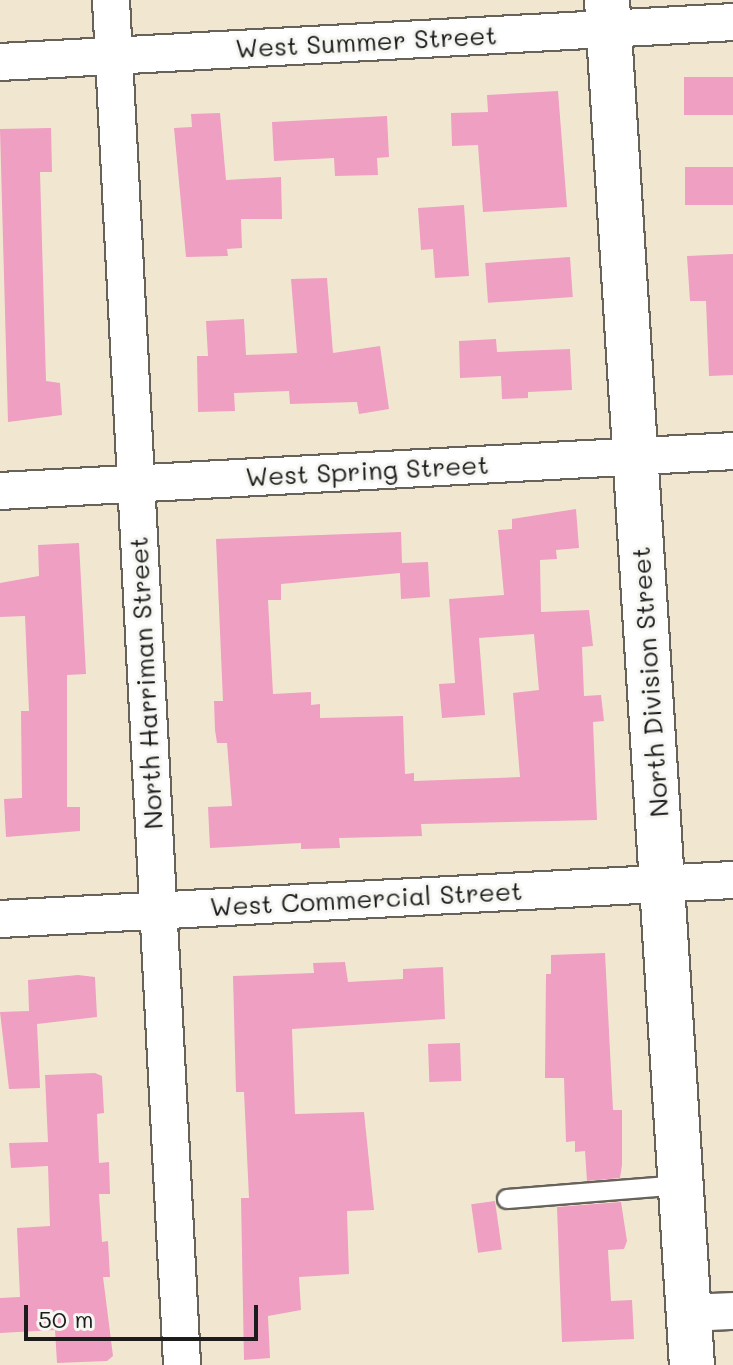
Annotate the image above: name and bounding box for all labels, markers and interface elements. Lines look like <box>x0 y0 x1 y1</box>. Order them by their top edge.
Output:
street label: West Summer Street <box>234 20 498 64</box>
street label: West Spring Street <box>245 449 489 493</box>
street label: North Harriman Street <box>123 536 169 830</box>
street label: North Division Street <box>625 546 675 818</box>
street label: West Commercial Street <box>209 875 523 923</box>
scale bar <box>28 1289 262 1339</box>
text: 50 m <box>38 1303 94 1334</box>

